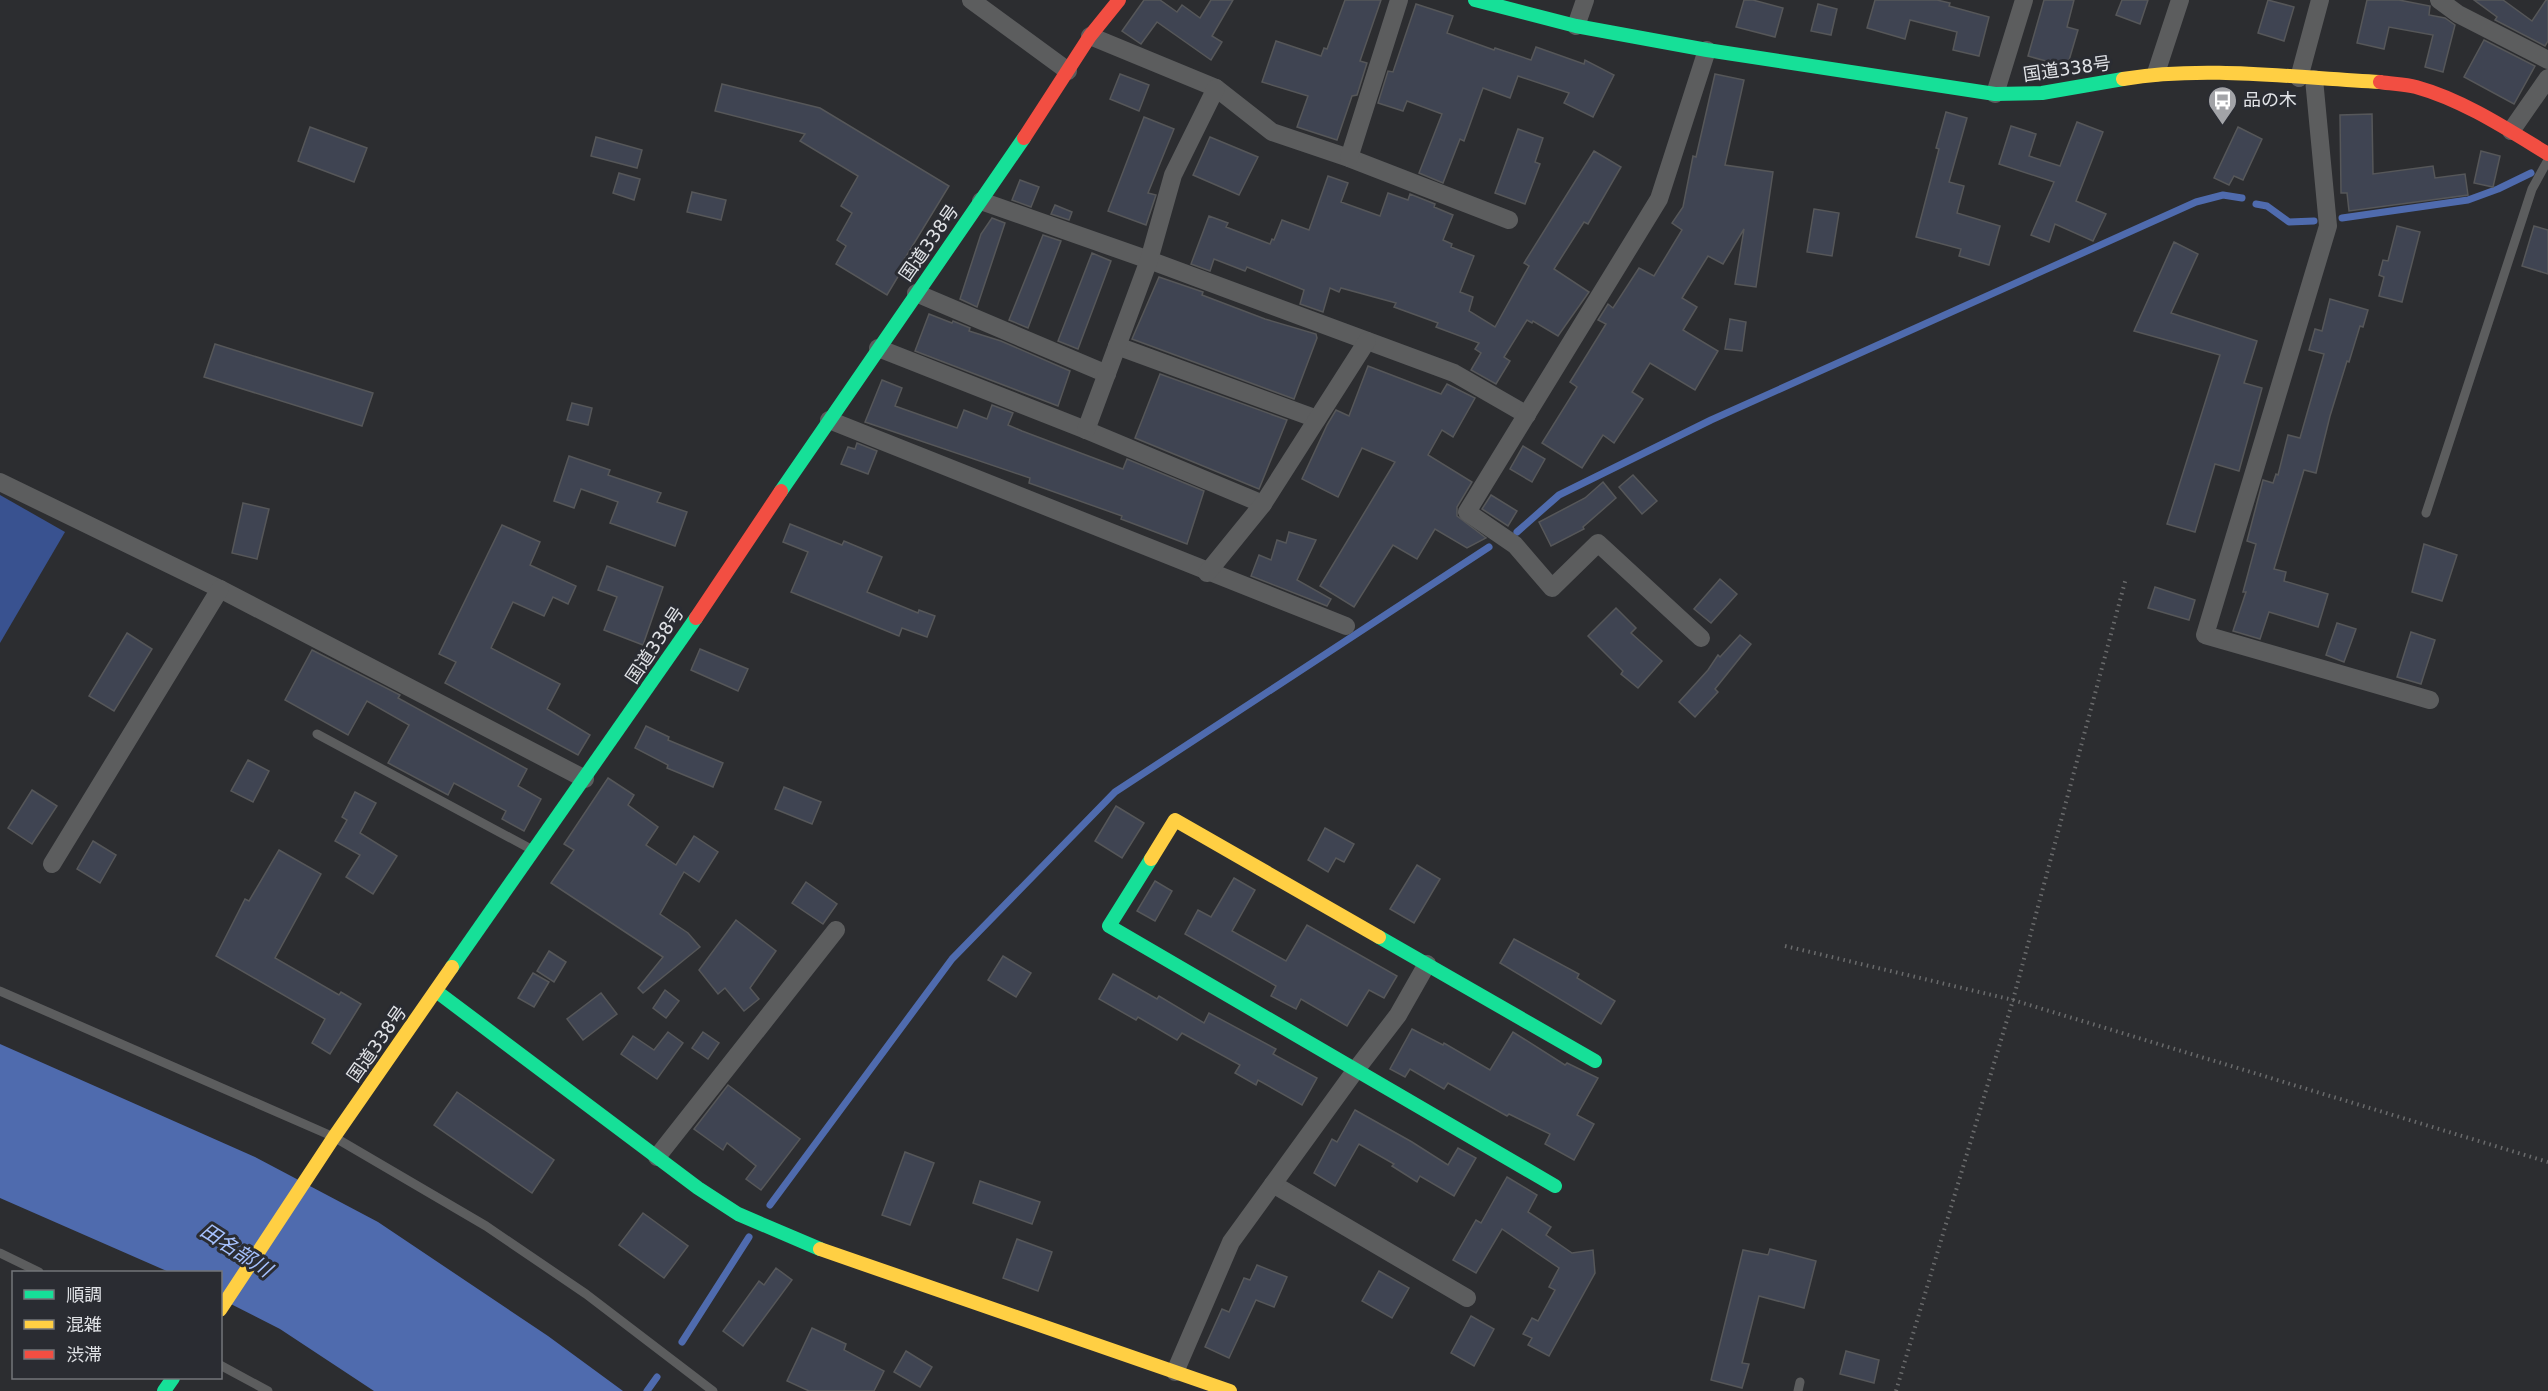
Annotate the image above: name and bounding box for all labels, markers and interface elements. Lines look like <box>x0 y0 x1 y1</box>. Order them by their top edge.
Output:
street label: 国道338号 <box>2022 52 2112 85</box>
bus stop icon: 品の木 <box>2206 84 2238 126</box>
place label: 品の木 <box>2243 89 2297 110</box>
street label: 国道338号 <box>895 201 963 285</box>
street label: 国道338号 <box>621 602 688 687</box>
street label: 国道338号 <box>343 1002 411 1086</box>
water label: 田名部川 <box>196 1218 278 1283</box>
legend <box>12 1271 222 1379</box>
text: 順調 <box>66 1284 102 1305</box>
text: 混雑 <box>66 1314 102 1335</box>
text: 渋滞 <box>66 1344 102 1365</box>

